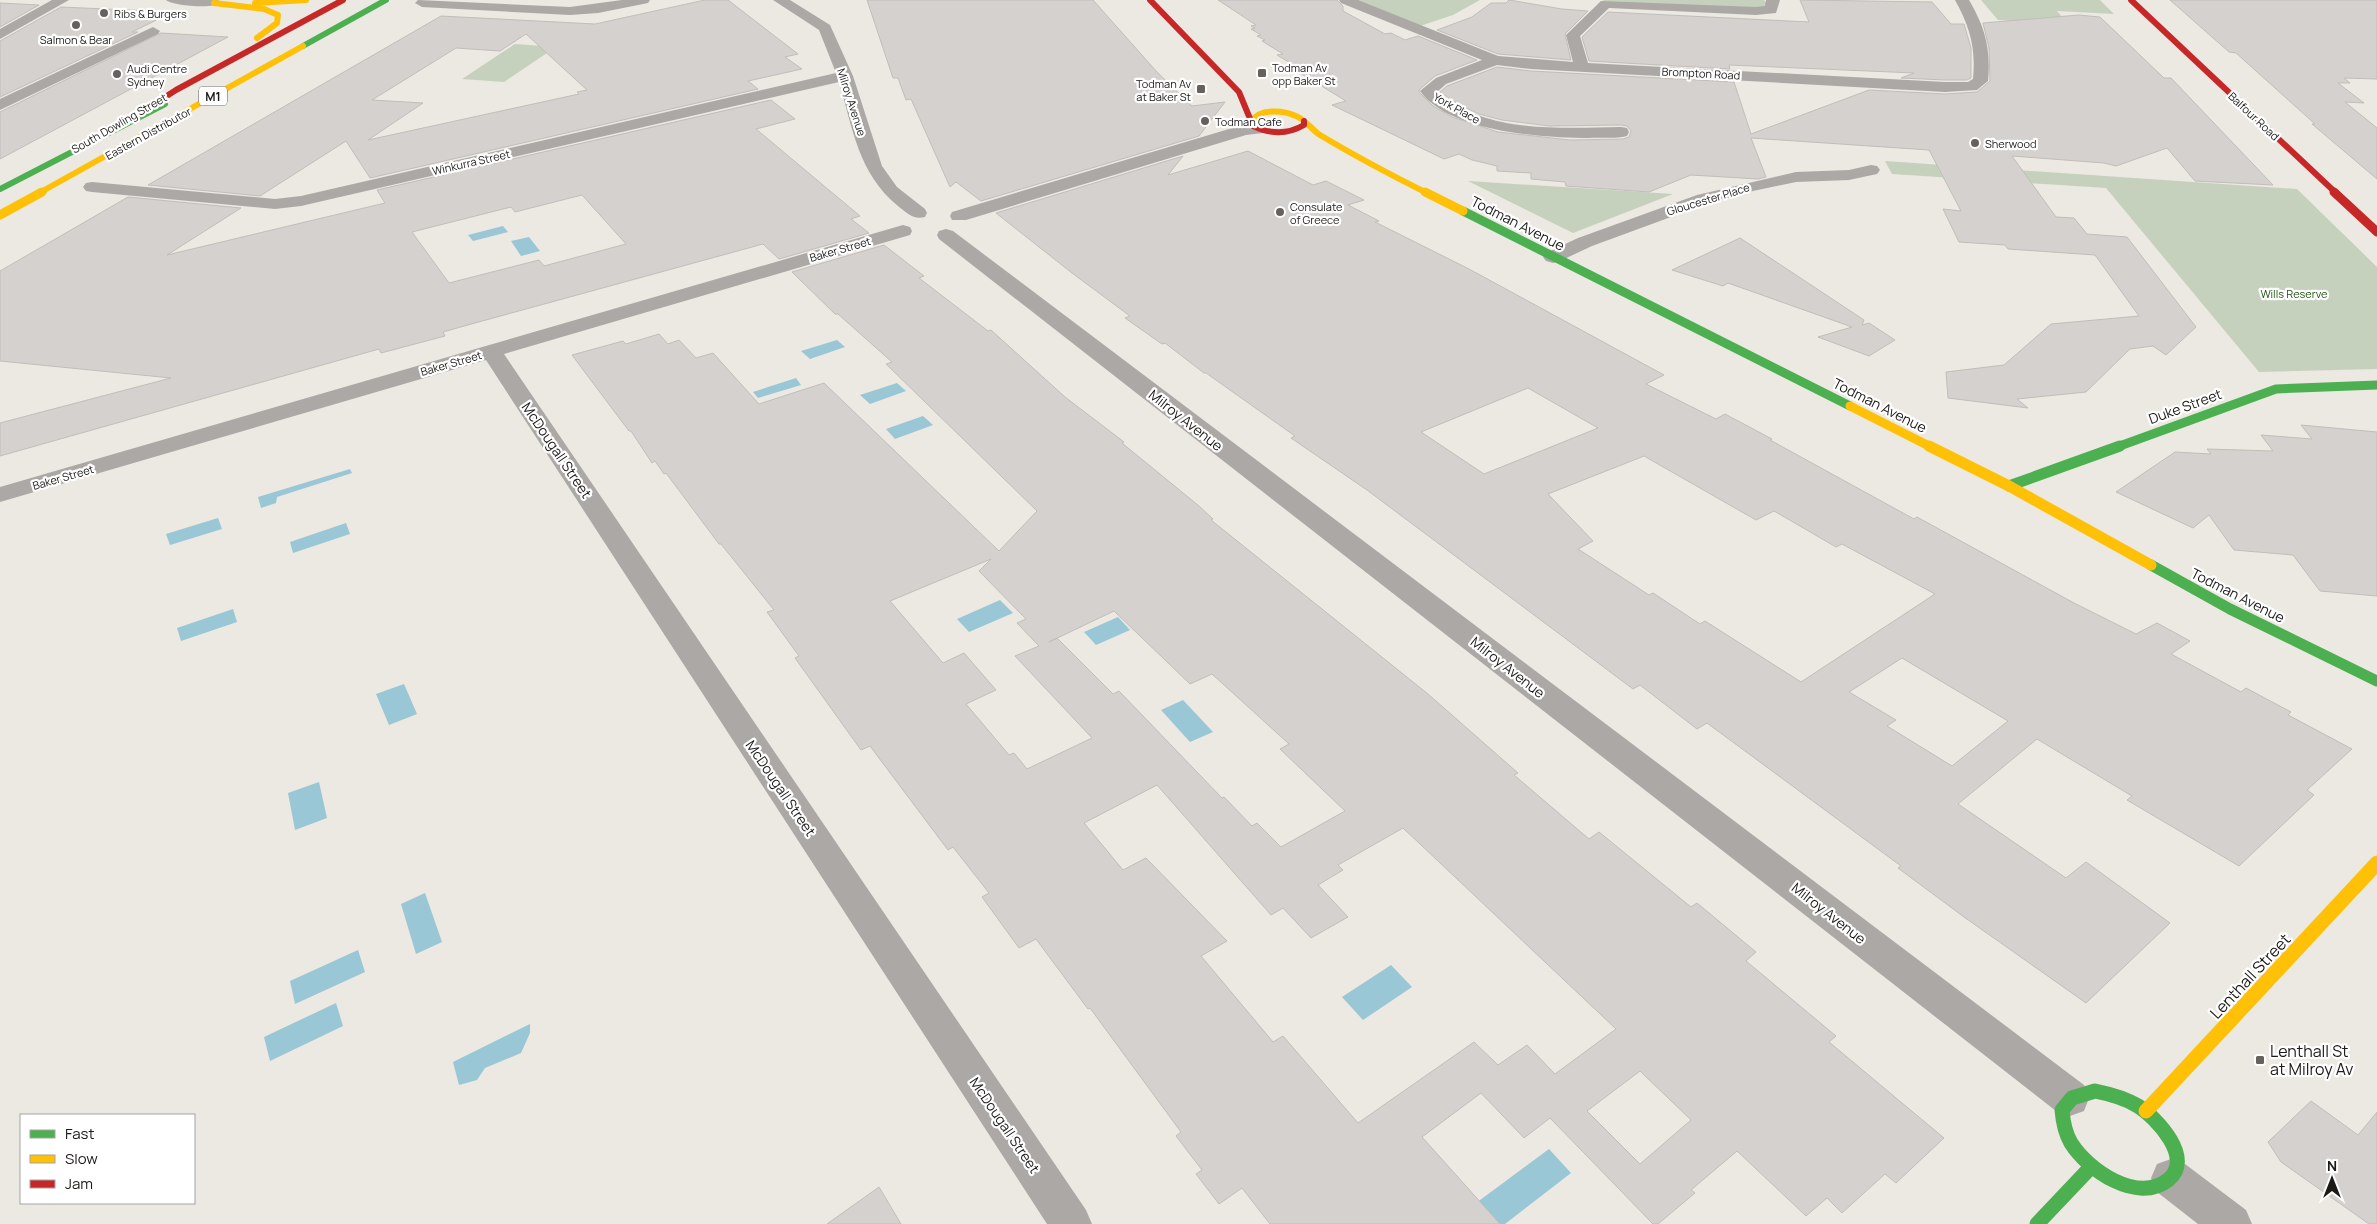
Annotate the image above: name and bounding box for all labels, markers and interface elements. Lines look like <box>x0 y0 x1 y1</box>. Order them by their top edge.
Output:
place label: Ribs & Burgers <box>114 6 187 21</box>
marker: Ribs & Burgers <box>98 7 110 19</box>
marker: Salmon & Bear <box>70 19 82 31</box>
place label: Salmon & Bear <box>40 32 112 47</box>
place label: Todman Av opp Baker St <box>1272 60 1336 88</box>
place label: Audi Centre Sydney <box>127 61 188 89</box>
street label: Brompton Road <box>1661 63 1741 83</box>
street label: Milroy Avenue <box>834 66 870 138</box>
marker: Todman Av opp Baker St <box>1256 67 1268 79</box>
marker: Audi Centre Sydney <box>111 68 123 80</box>
place label: Todman Av at Baker St <box>1136 76 1191 104</box>
marker: Todman Av at Baker St <box>1195 83 1207 95</box>
road number: M1 <box>199 86 227 105</box>
street label: York Place <box>1431 89 1483 127</box>
street label: Balfour Road <box>2225 89 2283 143</box>
street label: South Dowling Street <box>69 90 169 156</box>
street label: Eastern Distributor <box>102 103 194 163</box>
place label: Todman Cafe <box>1215 114 1283 129</box>
marker: Todman Cafe <box>1199 115 1211 127</box>
place label: Sherwood <box>1985 136 2036 151</box>
marker: Sherwood <box>1969 137 1981 149</box>
street label: Winkurra Street <box>431 146 511 178</box>
street label: Gloucester Place <box>1665 179 1752 219</box>
street label: Todman Avenue <box>1468 191 1568 255</box>
place label: Consulate of Greece <box>1290 199 1343 227</box>
marker: Consulate of Greece <box>1274 206 1286 218</box>
street label: Baker Street <box>808 233 872 265</box>
park label: Wills Reserve <box>2260 286 2328 301</box>
street label: Baker Street <box>419 347 483 379</box>
street label: Todman Avenue <box>1830 373 1930 437</box>
street label: Duke Street <box>2146 384 2225 428</box>
street label: Milroy Avenue <box>1145 385 1227 455</box>
street label: McDougall Street <box>518 398 596 502</box>
street label: Baker Street <box>31 461 95 493</box>
street label: Todman Avenue <box>2188 563 2288 627</box>
street label: Milroy Avenue <box>1467 632 1549 702</box>
street label: McDougall Street <box>742 736 820 840</box>
street label: Milroy Avenue <box>1788 878 1870 948</box>
street label: Lenthall Street <box>2205 929 2295 1023</box>
place label: Lenthall St at Milroy Av <box>2270 1040 2353 1080</box>
marker: Lenthall St at Milroy Av <box>2254 1054 2266 1066</box>
street label: McDougall Street <box>966 1073 1044 1177</box>
legend <box>20 1114 195 1204</box>
text: Fast <box>65 1123 94 1144</box>
text: Slow <box>65 1148 98 1169</box>
north arrow <box>2307 1154 2357 1204</box>
text: N <box>2327 1156 2337 1175</box>
text: Jam <box>65 1173 93 1194</box>

